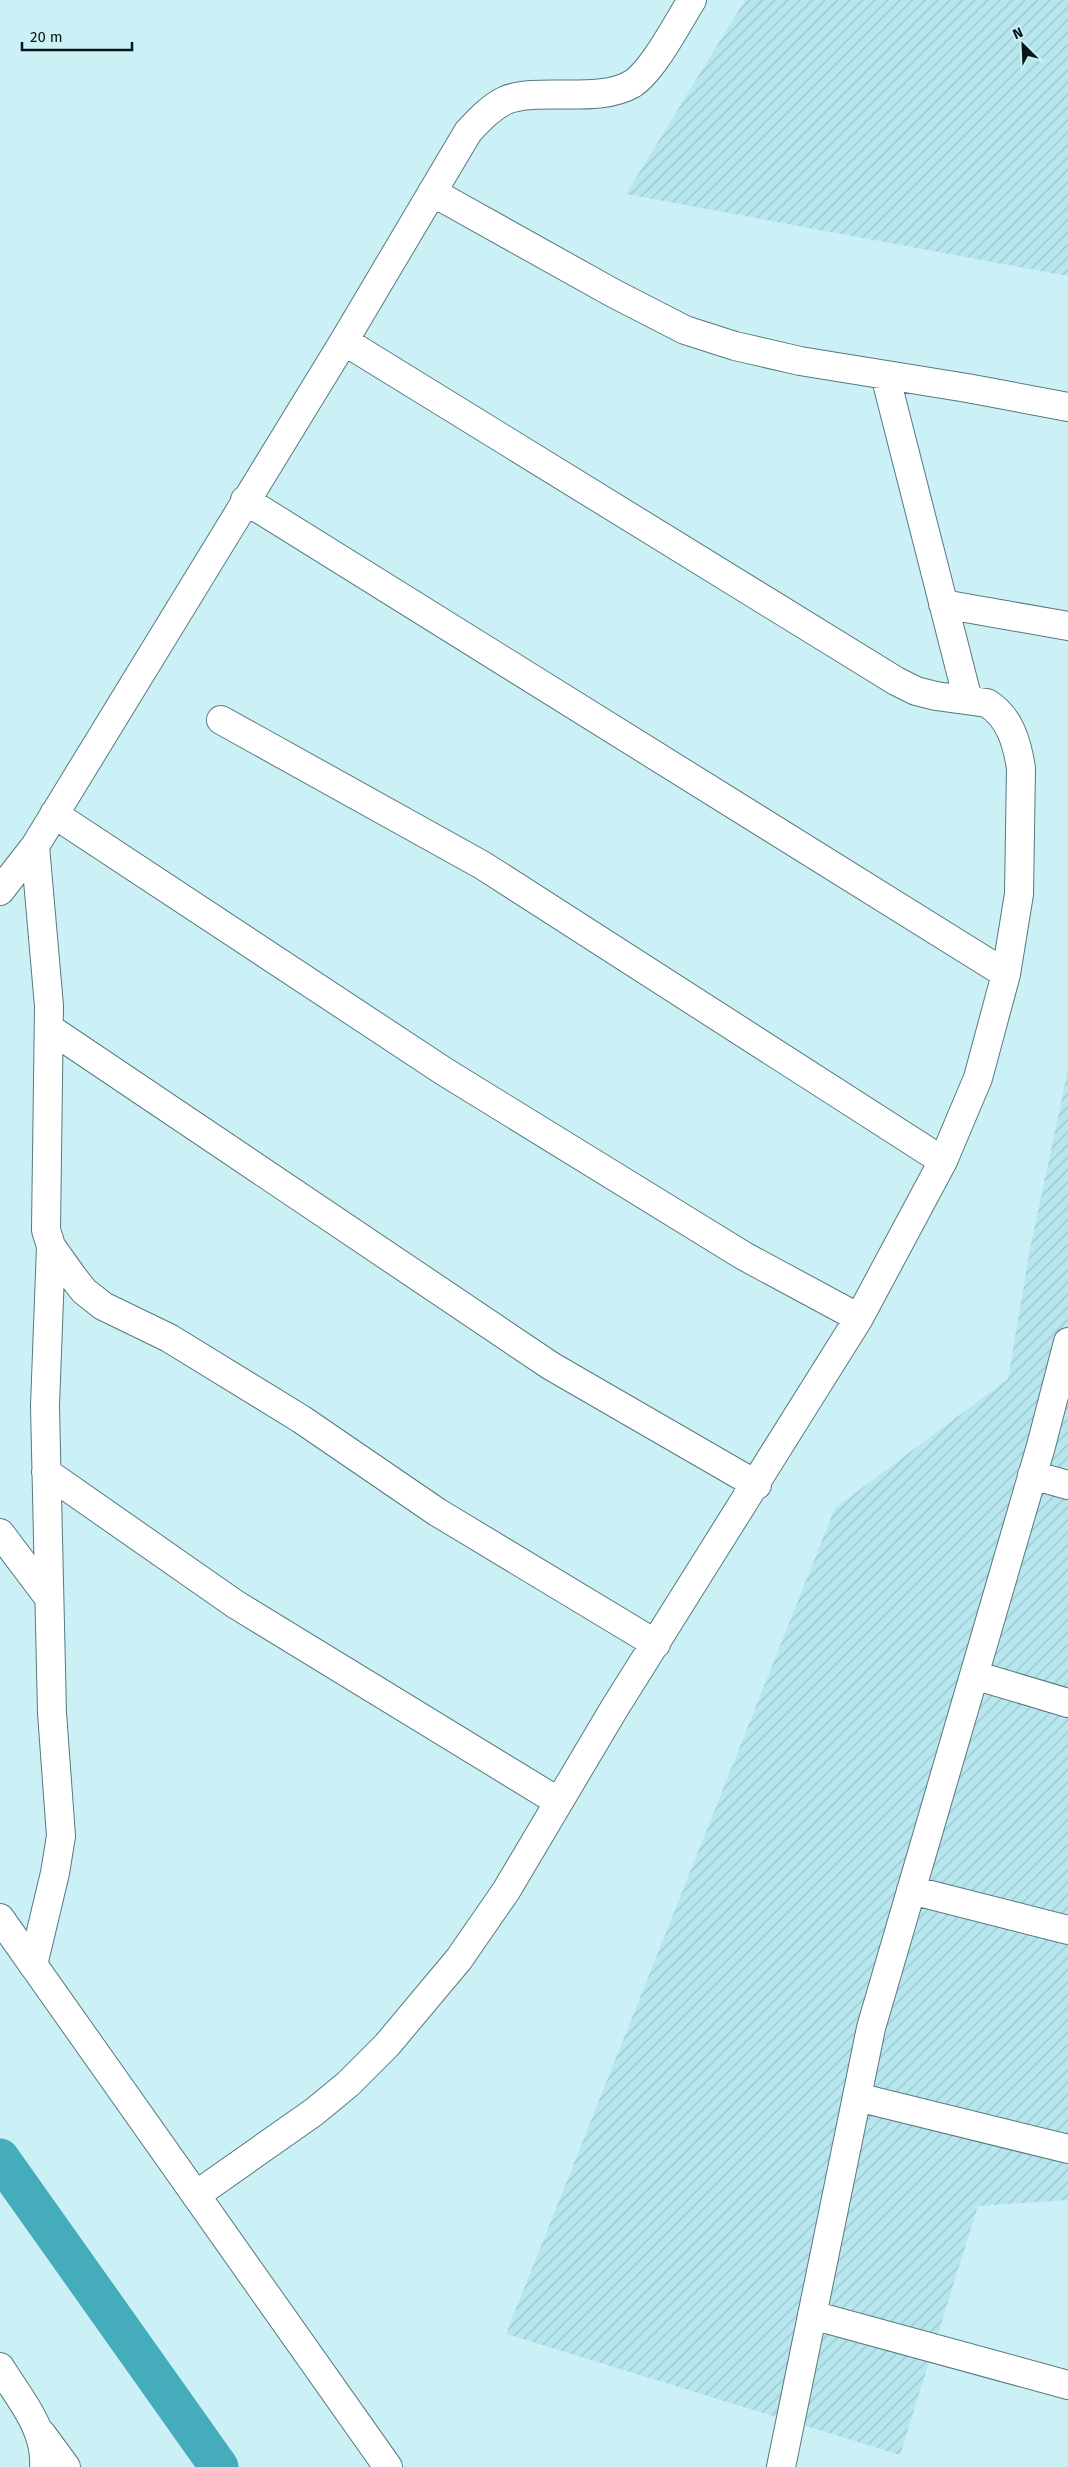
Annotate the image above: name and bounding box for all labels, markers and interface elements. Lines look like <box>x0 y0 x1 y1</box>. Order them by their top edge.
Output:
scale bar <box>22 20 132 52</box>
north arrow <box>998 20 1048 70</box>
text: N <box>1010 24 1026 43</box>
text: 20 m <box>30 28 63 46</box>

